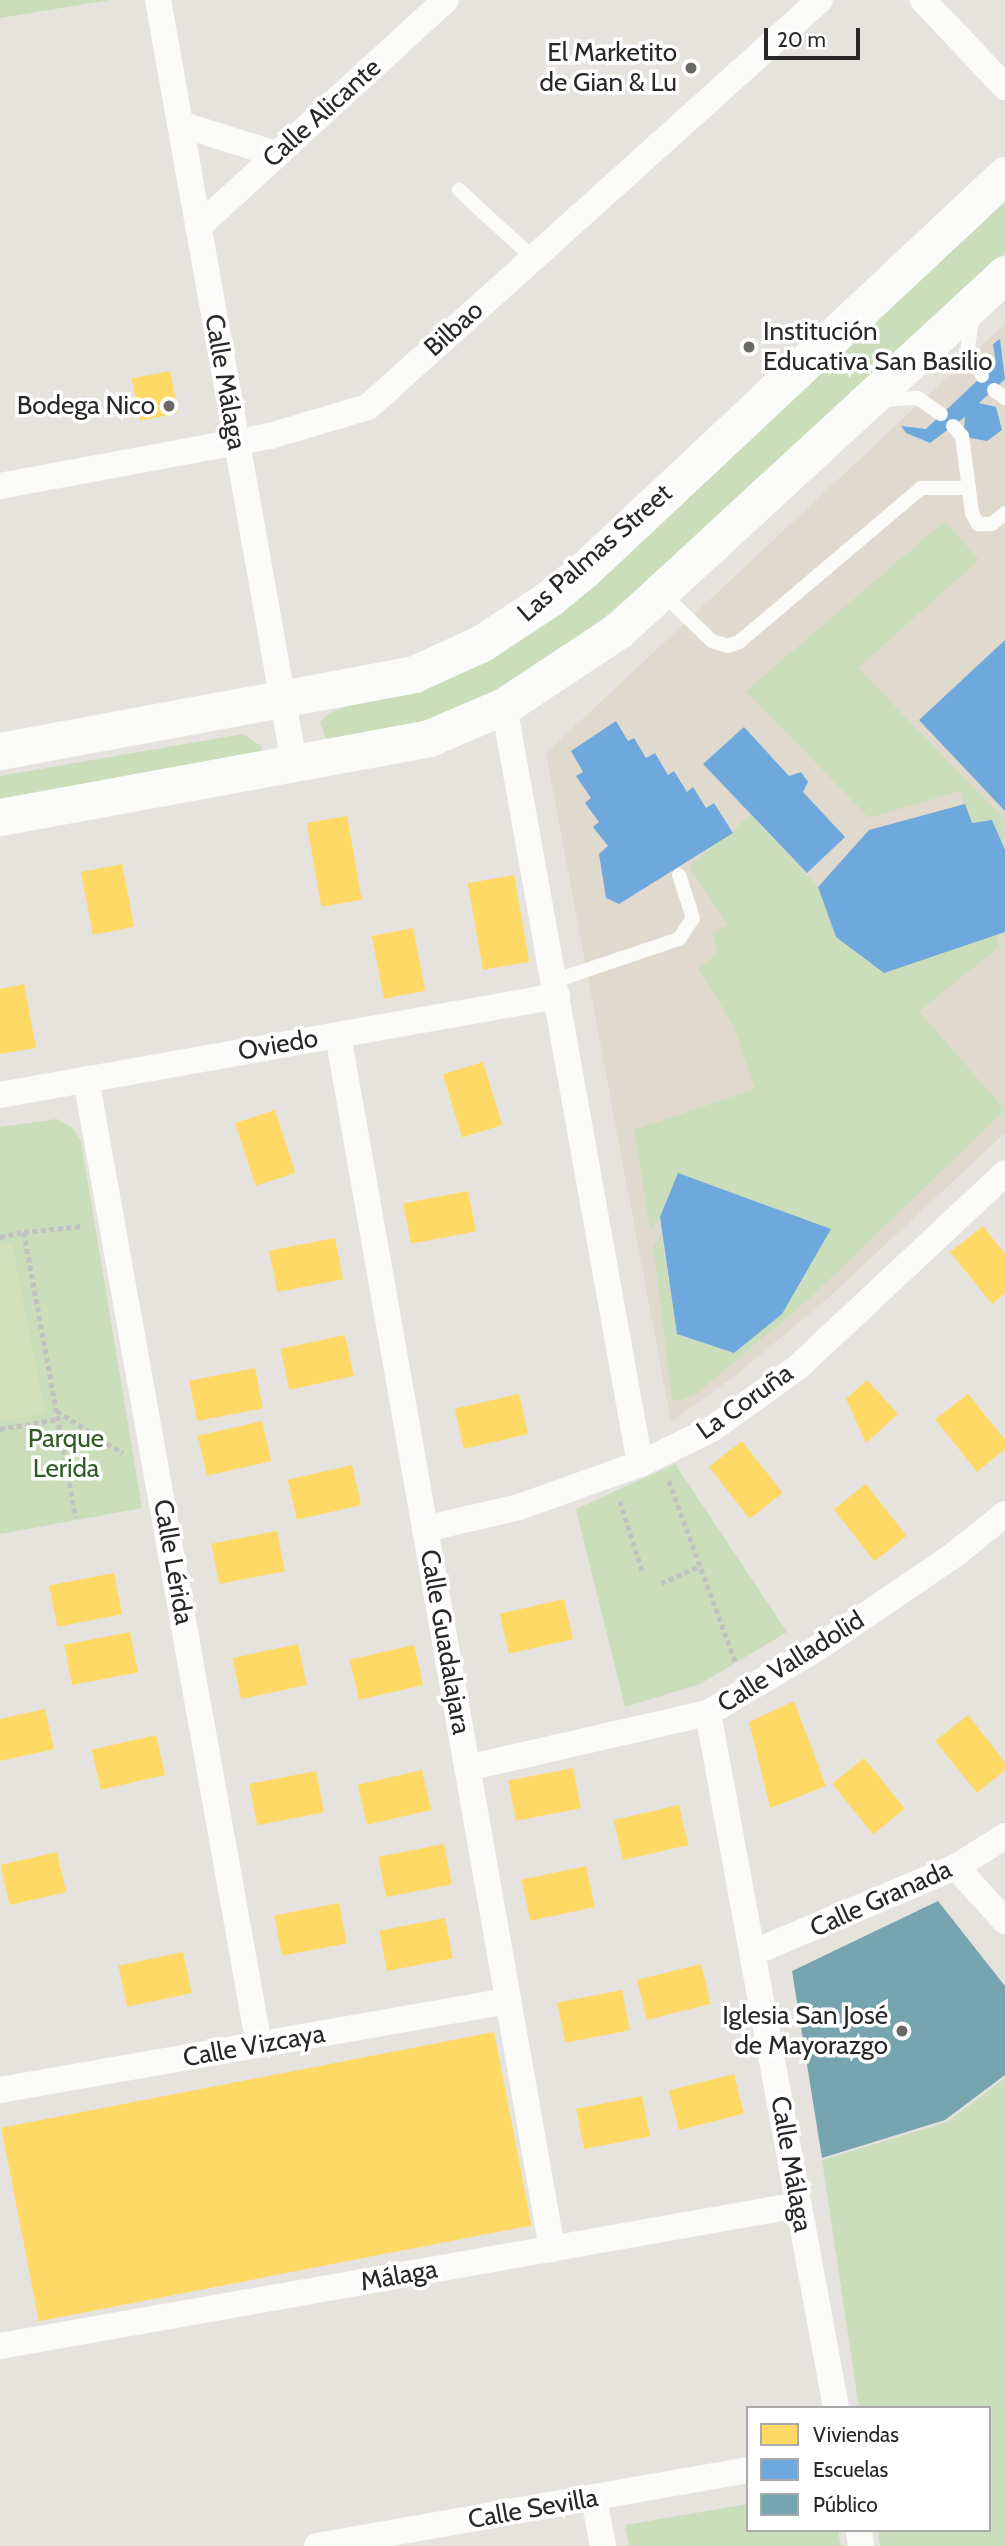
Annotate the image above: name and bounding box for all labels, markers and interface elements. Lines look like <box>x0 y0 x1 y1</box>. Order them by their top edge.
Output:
scale bar <box>767 14 863 58</box>
text: 20 m <box>777 27 826 52</box>
place label: El Marketito de Gian & Lu <box>540 37 677 98</box>
street label: Calle Alicante <box>257 52 387 174</box>
marker: El Marketito de Gian & Lu <box>683 60 699 76</box>
street label: Bilbao <box>418 295 490 363</box>
street label: Calle Málaga <box>198 312 252 452</box>
place label: Institución Educativa San Basilio <box>763 316 993 378</box>
marker: Institución Educativa San Basilio <box>741 339 757 355</box>
place label: Bodega Nico <box>17 390 155 422</box>
marker: Bodega Nico <box>161 398 177 414</box>
street label: Las Palmas Street <box>512 478 678 628</box>
street label: Oviedo <box>236 1023 320 1067</box>
street label: La Coruña <box>691 1358 799 1446</box>
park label: Parque Lerida <box>28 1423 104 1484</box>
street label: Calle Lérida <box>147 1497 199 1627</box>
street label: Calle Guadalajara <box>413 1547 477 1737</box>
street label: Calle Valladolid <box>712 1605 870 1719</box>
street label: Calle Granada <box>805 1854 957 1944</box>
place label: Iglesia San José de Mayorazgo <box>722 2000 888 2062</box>
street label: Calle Vizcaya <box>181 2018 327 2074</box>
marker: Iglesia San José de Mayorazgo <box>894 2023 910 2039</box>
street label: Calle Málaga <box>764 2094 818 2234</box>
street label: Málaga <box>358 2254 440 2298</box>
legend <box>746 2406 991 2532</box>
text: Viviendas <box>813 2422 899 2447</box>
text: Escuelas <box>813 2457 888 2482</box>
street label: Calle Sevilla <box>466 2482 600 2536</box>
text: Público <box>813 2492 878 2517</box>

